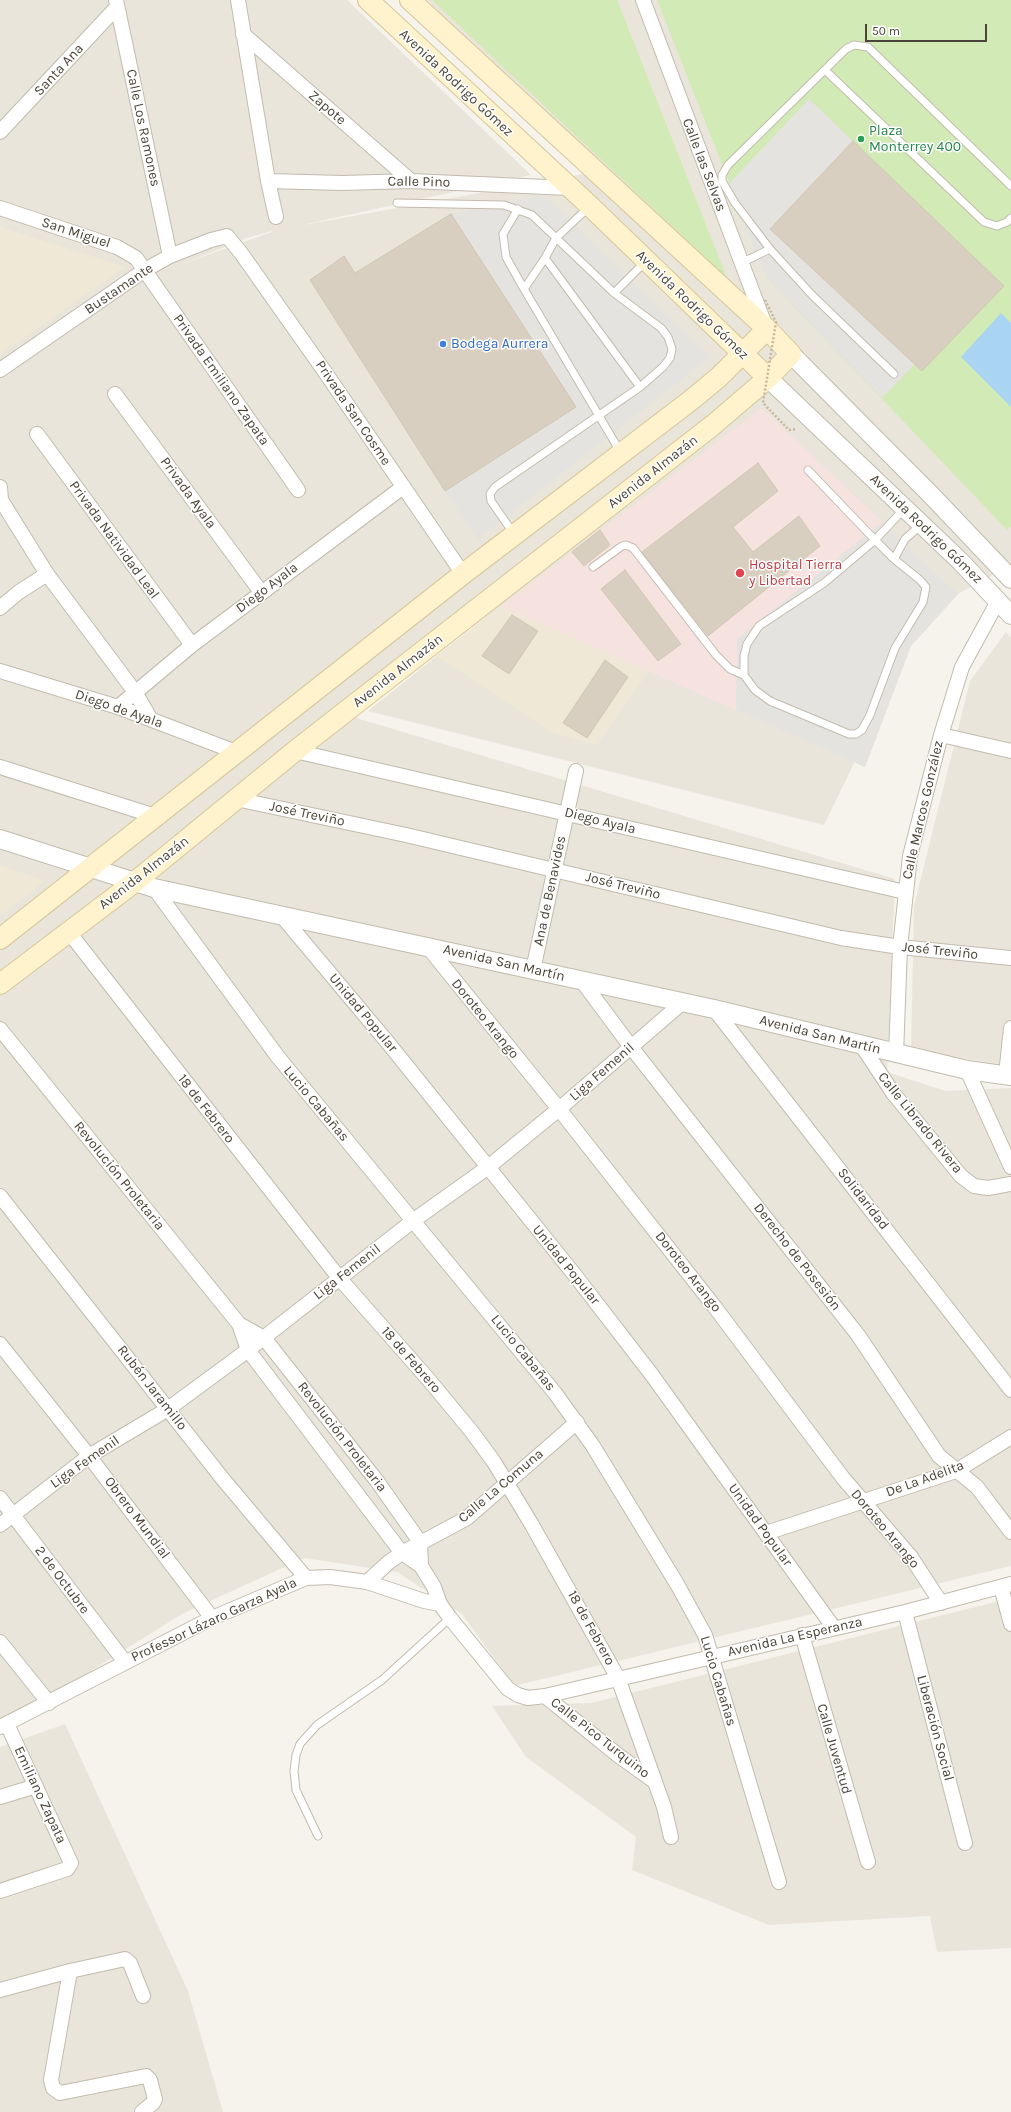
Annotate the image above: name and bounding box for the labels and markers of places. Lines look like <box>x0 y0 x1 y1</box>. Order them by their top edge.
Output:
place label: Plaza Monterrey 400 <box>869 123 961 156</box>
marker: Plaza Monterrey 400 <box>856 134 866 144</box>
place label: Bodega Aurrera <box>451 336 548 352</box>
marker: Bodega Aurrera <box>438 339 448 349</box>
place label: Hospital Tierra y Libertad <box>749 557 842 590</box>
marker: Hospital Tierra y Libertad <box>734 567 746 579</box>

